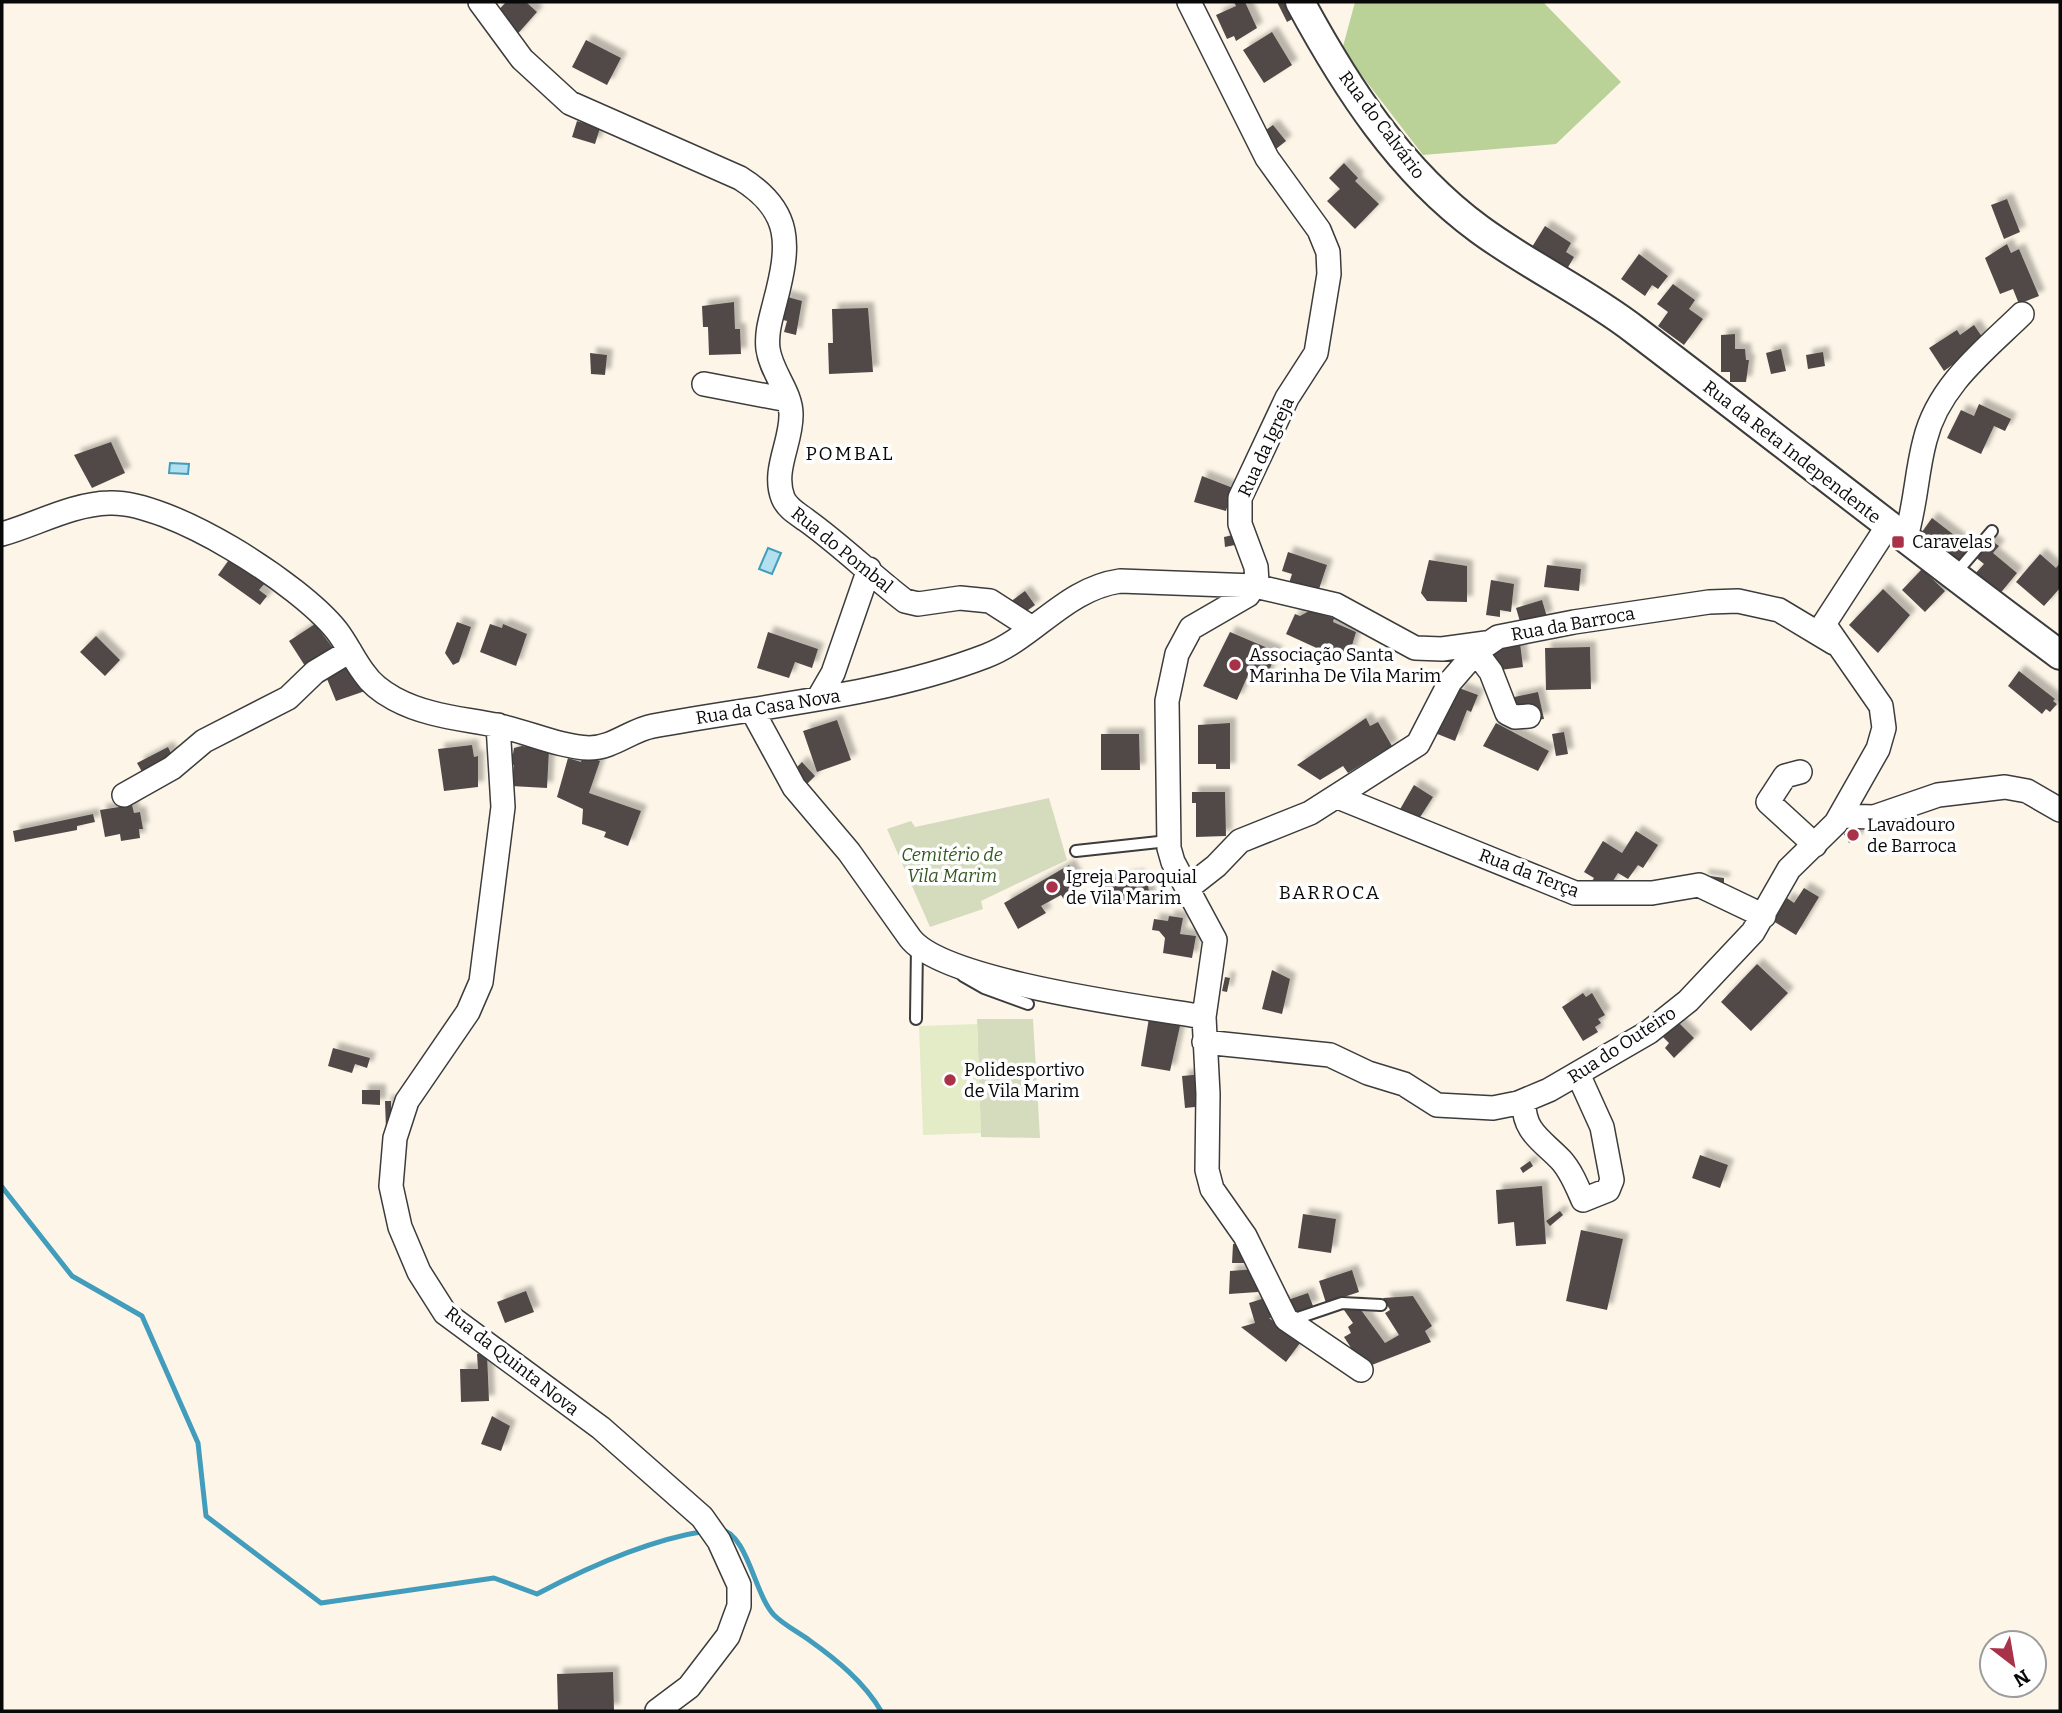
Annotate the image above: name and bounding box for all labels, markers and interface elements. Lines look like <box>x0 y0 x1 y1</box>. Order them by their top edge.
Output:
street label: Rua do Calvário <box>1334 67 1430 183</box>
street label: Rua da Reta Independente <box>1699 376 1885 528</box>
street label: Rua da Igreja <box>1233 393 1299 500</box>
district label: POMBAL <box>805 442 895 465</box>
street label: Rua do Pombal <box>787 502 897 598</box>
place label: Caravelas <box>1912 531 1992 553</box>
marker: Caravelas <box>1890 534 1906 550</box>
street label: Rua da Barroca <box>1509 602 1637 646</box>
place label: Associação Santa Marinha De Vila Marim <box>1249 644 1441 687</box>
marker: Associação Santa Marinha De Vila Marim <box>1227 657 1243 673</box>
street label: Rua da Casa Nova <box>694 685 842 729</box>
place label: Lavadouro de Barroca <box>1867 814 1957 857</box>
marker: Lavadouro de Barroca <box>1845 827 1861 843</box>
park label: Cemitério de Vila Marim <box>901 844 1003 887</box>
street label: Rua da Terça <box>1476 844 1582 902</box>
place label: Igreja Paroquial de Vila Marim <box>1066 866 1197 909</box>
marker: Igreja Paroquial de Vila Marim <box>1044 879 1060 895</box>
district label: BARROCA <box>1279 881 1381 904</box>
street label: Rua do Outeiro <box>1564 1002 1680 1088</box>
place label: Polidesportivo de Vila Marim <box>964 1059 1085 1102</box>
marker: Polidesportivo de Vila Marim <box>942 1072 958 1088</box>
street label: Rua da Quinta Nova <box>441 1302 584 1420</box>
north arrow <box>1978 1629 2048 1699</box>
text: N <box>2009 1665 2034 1692</box>

